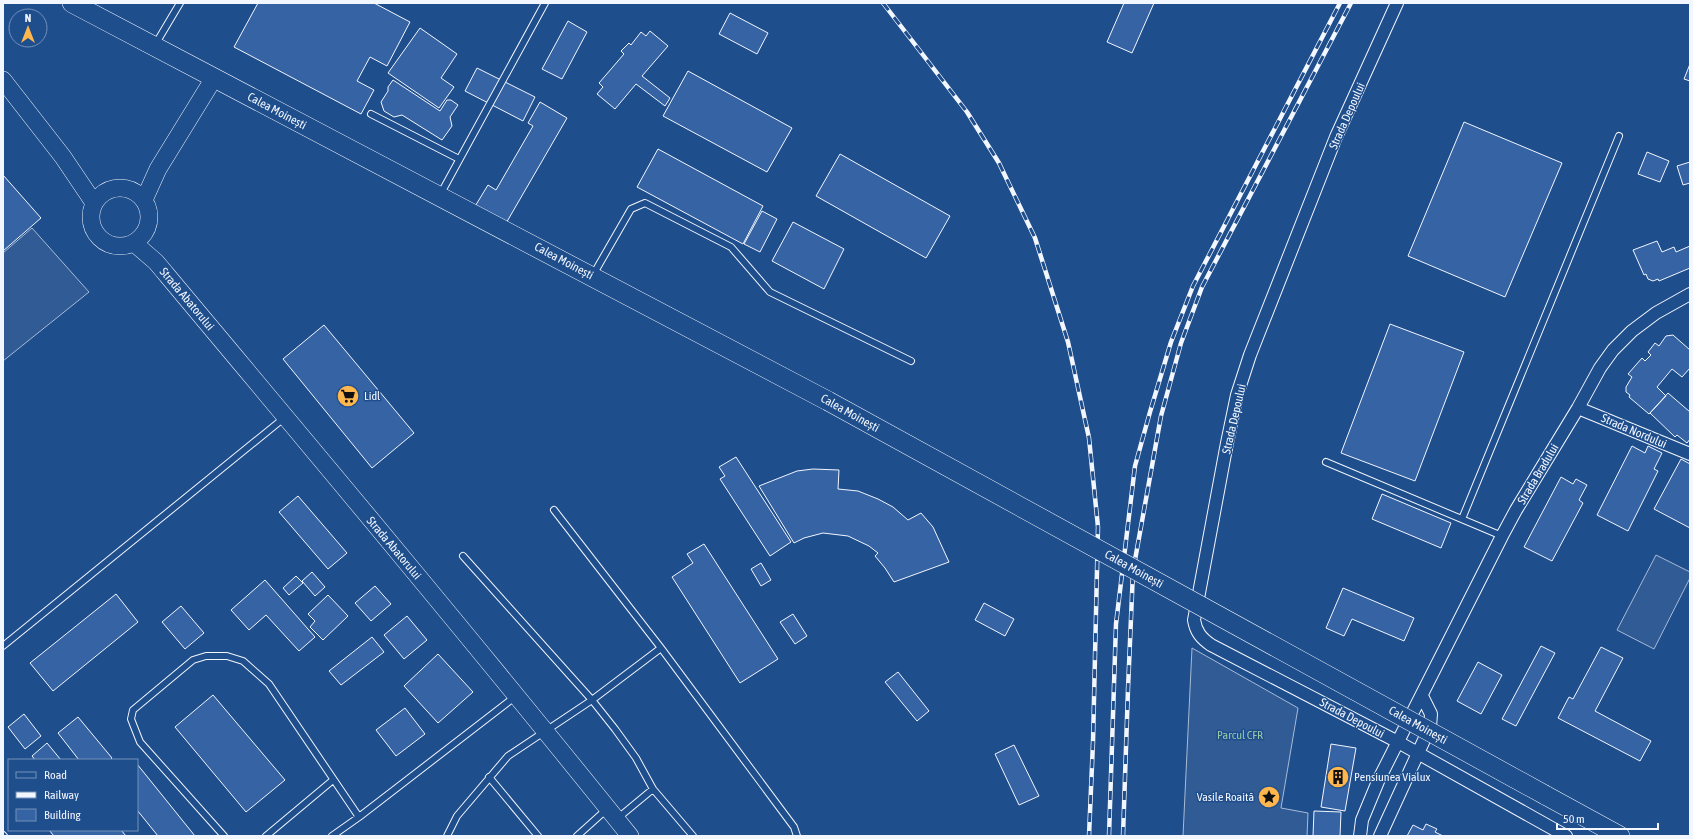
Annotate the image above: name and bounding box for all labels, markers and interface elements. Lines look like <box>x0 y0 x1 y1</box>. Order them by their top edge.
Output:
north arrow <box>8 8 48 48</box>
text: N <box>25 12 31 24</box>
street label: Strada Depoului <box>1326 81 1368 151</box>
street label: Calea Moinești <box>245 90 309 132</box>
street label: Calea Moinești <box>532 240 596 282</box>
street label: Strada Abatorului <box>157 265 217 333</box>
supermarket icon: Lidl <box>335 383 361 409</box>
street label: Strada Depoului <box>1219 383 1249 455</box>
place label: Lidl <box>364 389 381 403</box>
street label: Calea Moinești <box>818 391 882 435</box>
street label: Strada Nordului <box>1599 411 1669 451</box>
street label: Strada Bradului <box>1514 441 1562 507</box>
street label: Strada Abatorului <box>364 514 424 582</box>
street label: Calea Moinești <box>1102 547 1166 591</box>
street label: Strada Depoului <box>1317 695 1387 741</box>
street label: Calea Moinești <box>1386 703 1450 747</box>
park label: Parcul CFR <box>1217 728 1263 742</box>
legend <box>8 759 138 831</box>
building icon: Pensiunea Vialux <box>1325 764 1351 790</box>
text: Road <box>44 768 67 782</box>
place label: Pensiunea Vialux <box>1354 770 1431 784</box>
place icon: Vasile Roaită <box>1256 784 1282 810</box>
text: Railway <box>44 788 79 802</box>
place label: Vasile Roaită <box>1197 790 1254 804</box>
scale bar <box>1557 805 1658 831</box>
text: Building <box>44 808 82 822</box>
text: 50 m <box>1563 812 1585 826</box>

